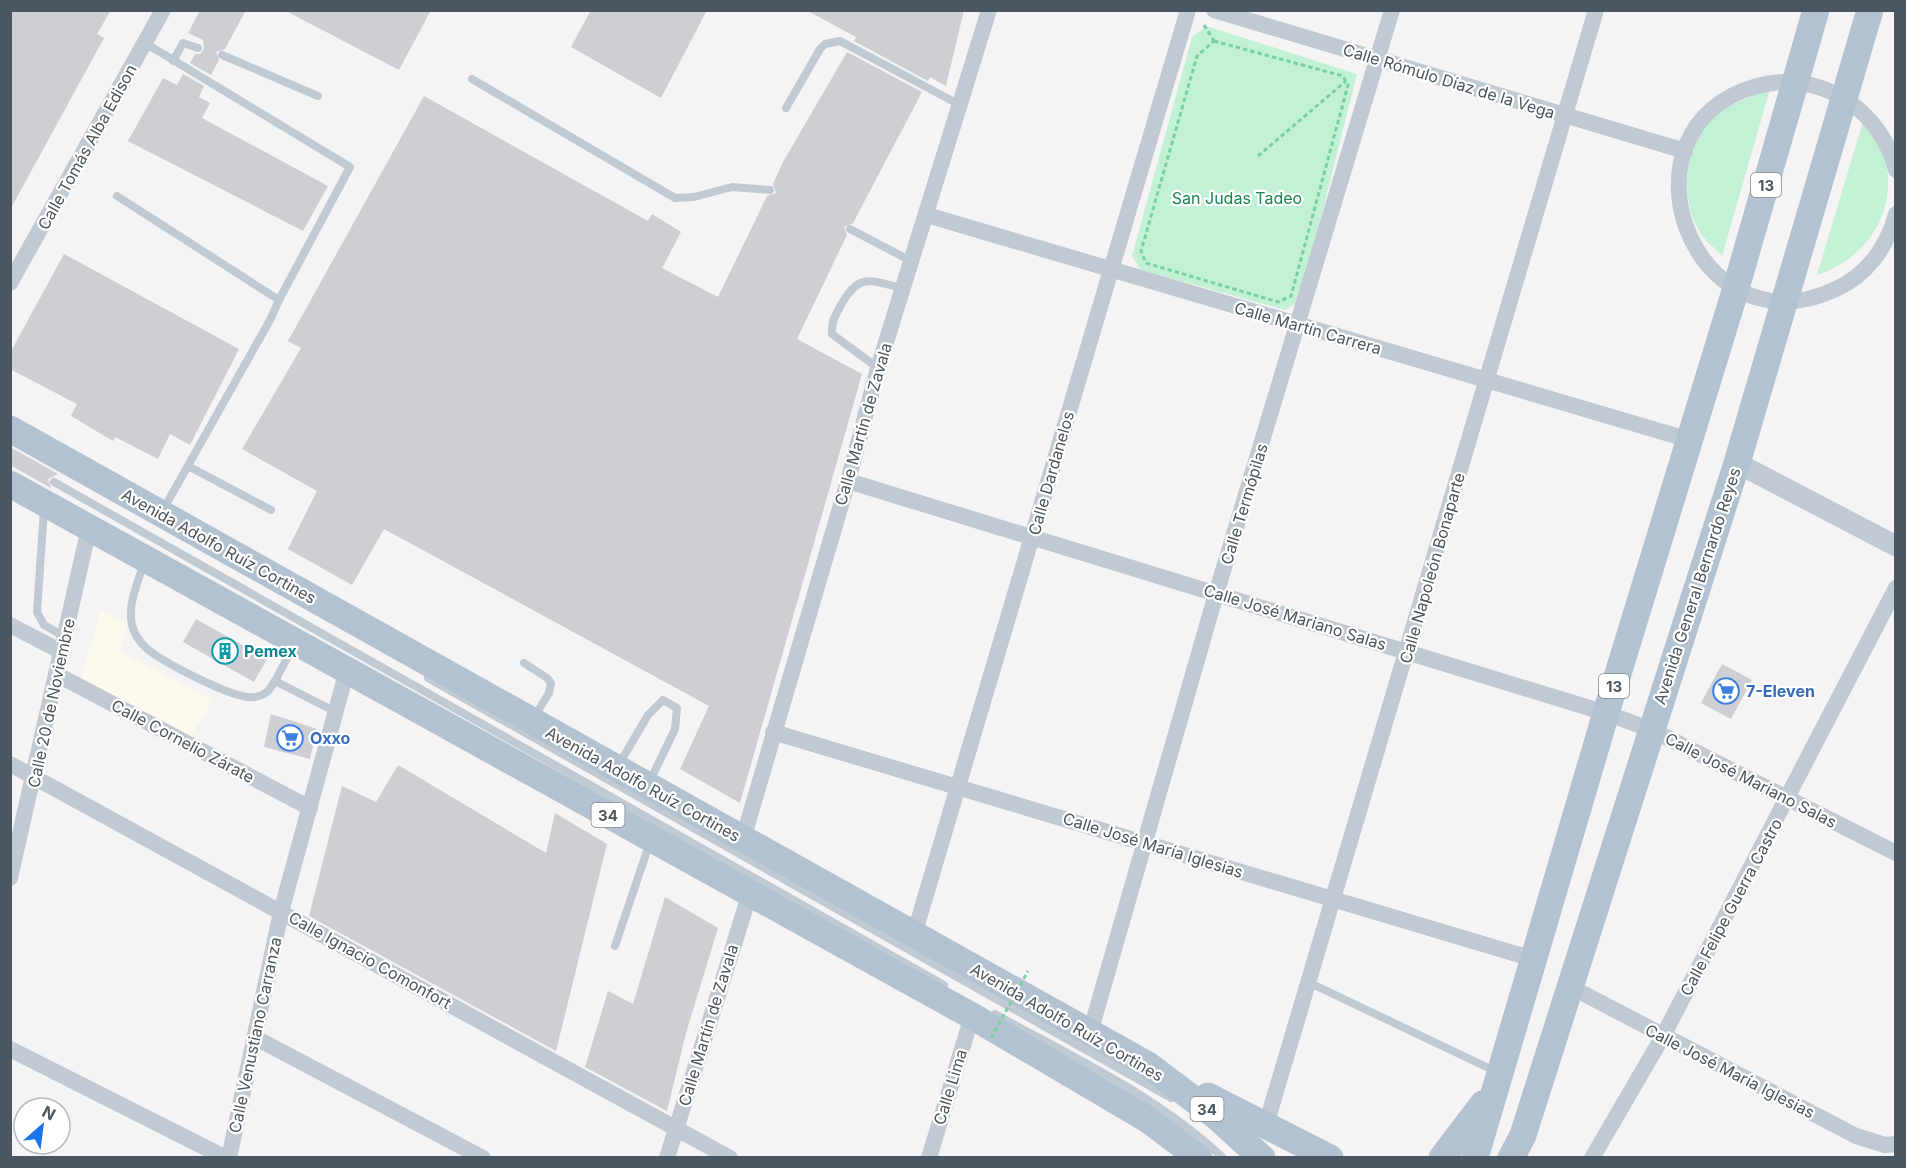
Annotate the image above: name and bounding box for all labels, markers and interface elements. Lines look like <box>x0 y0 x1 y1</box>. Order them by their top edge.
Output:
street label: Calle Rómulo Díaz de la Vega <box>1341 39 1557 123</box>
street label: Calle Tomás Alba Edison <box>33 61 141 233</box>
road number: 13 <box>1751 173 1781 197</box>
park label: San Judas Tadeo <box>1172 188 1302 208</box>
street label: Calle Martín Carrera <box>1232 297 1384 359</box>
street label: Calle Martín de Zavala <box>830 340 896 508</box>
street label: Calle Dardanelos <box>1024 409 1078 537</box>
street label: Calle Termópilas <box>1216 441 1272 567</box>
street label: Avenida General Bernardo Reyes <box>1649 465 1745 707</box>
street label: Calle Napoleón Bonaparte <box>1395 470 1469 666</box>
street label: Avenida Adolfo Ruíz Cortines <box>118 484 320 608</box>
street label: Calle José Mariano Salas <box>1201 580 1389 654</box>
street label: Calle 20 de Noviembre <box>23 616 79 790</box>
building icon: Pemex <box>210 636 240 666</box>
place label: Pemex <box>244 641 297 661</box>
road number: 13 <box>1599 674 1629 698</box>
supermarket icon: 7-Eleven <box>1711 676 1741 706</box>
place label: 7-Eleven <box>1746 681 1815 701</box>
street label: Calle Cornelio Zárate <box>108 695 258 787</box>
street label: Avenida Adolfo Ruíz Cortines <box>542 722 744 846</box>
supermarket icon: Oxxo <box>275 723 305 753</box>
place label: Oxxo <box>310 728 351 748</box>
street label: Calle José Mariano Salas <box>1662 728 1840 832</box>
road number: 34 <box>592 803 624 827</box>
street label: Calle José María Iglesias <box>1060 808 1246 882</box>
street label: Calle Felipe Guerra Castro <box>1676 815 1786 999</box>
street label: Calle Ignacio Comonfort <box>285 907 455 1013</box>
street label: Calle Venustiano Carranza <box>224 935 286 1135</box>
street label: Calle Martín de Zavala <box>674 942 742 1108</box>
street label: Avenida Adolfo Ruíz Cortines <box>967 959 1167 1085</box>
street label: Calle José María Iglesias <box>1642 1020 1818 1122</box>
street label: Calle Lima <box>929 1047 971 1127</box>
north arrow <box>12 1096 72 1156</box>
road number: 34 <box>1190 1097 1224 1121</box>
text: N <box>39 1101 59 1124</box>

